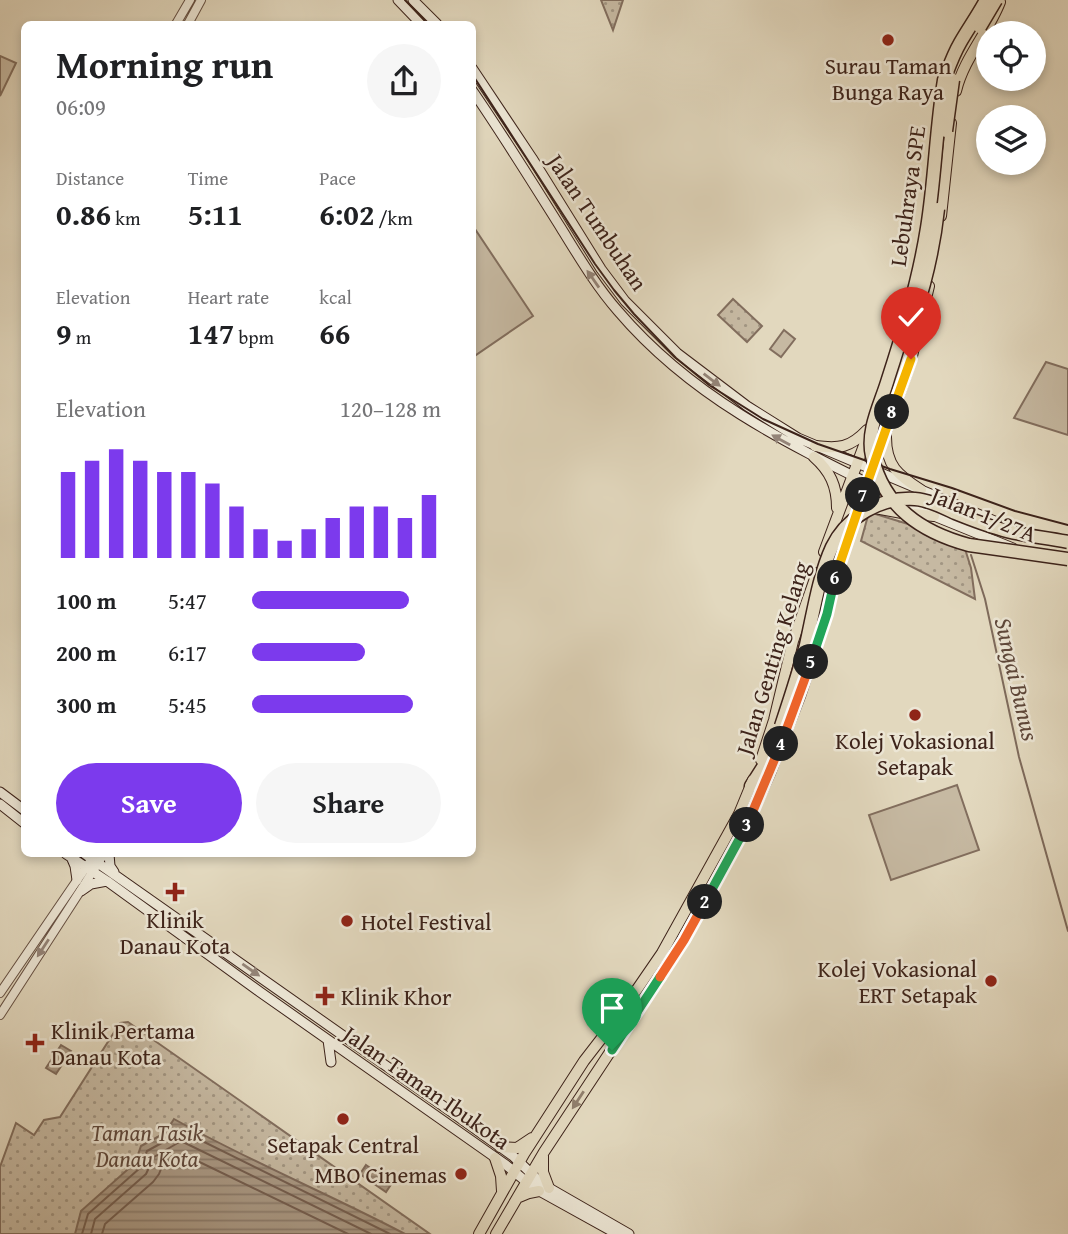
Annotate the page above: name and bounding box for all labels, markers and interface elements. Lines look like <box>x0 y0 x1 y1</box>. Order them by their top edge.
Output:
map controls <box>976 21 1046 175</box>
button: locate <box>976 21 1046 91</box>
marker: Surau Taman Bunga Raya <box>880 32 896 48</box>
text: Morning run <box>56 36 273 92</box>
button: share <box>367 44 441 118</box>
place label: Surau Taman Bunga Raya <box>825 49 951 108</box>
text: 06:09 <box>56 90 106 123</box>
button: layers <box>976 105 1046 175</box>
street label: Lebuhraya SPE <box>881 124 933 268</box>
street label: Jalan Tumbuhan <box>538 145 656 297</box>
text: Distance <box>56 164 124 192</box>
text: Time <box>188 164 228 192</box>
text: Pace <box>319 164 356 192</box>
text: 0.86 <box>56 192 111 236</box>
text: 5:11 <box>188 192 243 236</box>
text: 6:02 <box>319 192 374 236</box>
text: km <box>111 204 140 232</box>
text: /km <box>374 204 413 232</box>
one-way arrow <box>587 269 600 288</box>
text: Elevation <box>56 283 130 311</box>
text: Heart rate <box>188 283 269 311</box>
text: kcal <box>319 283 352 311</box>
pin <box>881 287 941 359</box>
icon: check <box>892 298 930 336</box>
text: 9 <box>56 311 72 355</box>
text: 147 <box>188 311 234 355</box>
text: 66 <box>319 311 350 355</box>
text: m <box>72 323 91 351</box>
text: bpm <box>234 323 274 351</box>
one-way arrow <box>702 373 720 388</box>
text: Elevation <box>56 392 146 425</box>
text: 120–128 m <box>340 392 441 425</box>
pin: 8 <box>874 394 910 430</box>
text: 8 <box>887 397 896 425</box>
one-way arrow <box>772 434 791 446</box>
pin: 7 <box>846 477 880 512</box>
street label: Jalan 1/27A <box>923 477 1042 550</box>
text: 7 <box>858 480 867 508</box>
street label: Jalan Genting Kelang <box>726 557 817 762</box>
pin: 6 <box>818 560 852 596</box>
text: 6 <box>830 563 839 591</box>
text: 100 m <box>56 584 117 617</box>
text: 5:47 <box>168 584 207 617</box>
water label: Sungai Bunus <box>986 614 1048 744</box>
text: 200 m <box>56 636 117 669</box>
text: 6:17 <box>168 636 207 669</box>
pin: 5 <box>794 644 828 680</box>
text: 5 <box>806 647 815 675</box>
text: 300 m <box>56 688 117 721</box>
text: 5:45 <box>168 688 207 721</box>
marker: Kolej Vokasional Setapak <box>907 707 923 723</box>
place label: Kolej Vokasional Setapak <box>835 724 995 783</box>
pin: 4 <box>764 726 798 762</box>
text: 4 <box>776 729 785 757</box>
button: Save <box>56 763 242 843</box>
button: Share <box>256 763 441 843</box>
pin: 3 <box>730 808 764 842</box>
text: 3 <box>742 810 751 838</box>
marker: Klinik Danau Kota <box>165 882 185 902</box>
pin: 2 <box>688 884 722 920</box>
text: 2 <box>700 887 709 915</box>
place label: Klinik Danau Kota <box>120 903 230 962</box>
place label: Hotel Festival <box>361 905 492 938</box>
marker: Hotel Festival <box>339 913 355 929</box>
one-way arrow <box>37 938 50 957</box>
place label: Kolej Vokasional ERT Setapak <box>818 952 977 1011</box>
one-way arrow <box>242 963 260 977</box>
marker: Kolej Vokasional ERT Setapak <box>983 973 999 989</box>
pin <box>582 978 642 1050</box>
place label: Klinik Khor <box>341 980 452 1013</box>
marker: Klinik Khor <box>315 986 335 1006</box>
icon: arrive <box>593 989 631 1027</box>
place label: Klinik Pertama Danau Kota <box>51 1014 195 1073</box>
street label: Jalan Taman Ibukota <box>334 1015 517 1157</box>
marker: Klinik Pertama Danau Kota <box>25 1033 45 1053</box>
one-way arrow <box>571 1090 584 1110</box>
marker: Setapak Central <box>335 1111 351 1127</box>
park label: Taman Tasik Danau Kota <box>91 1116 204 1175</box>
place label: Setapak Central <box>267 1128 419 1161</box>
place label: MBO Cinemas <box>315 1158 447 1191</box>
marker: MBO Cinemas <box>453 1166 469 1182</box>

